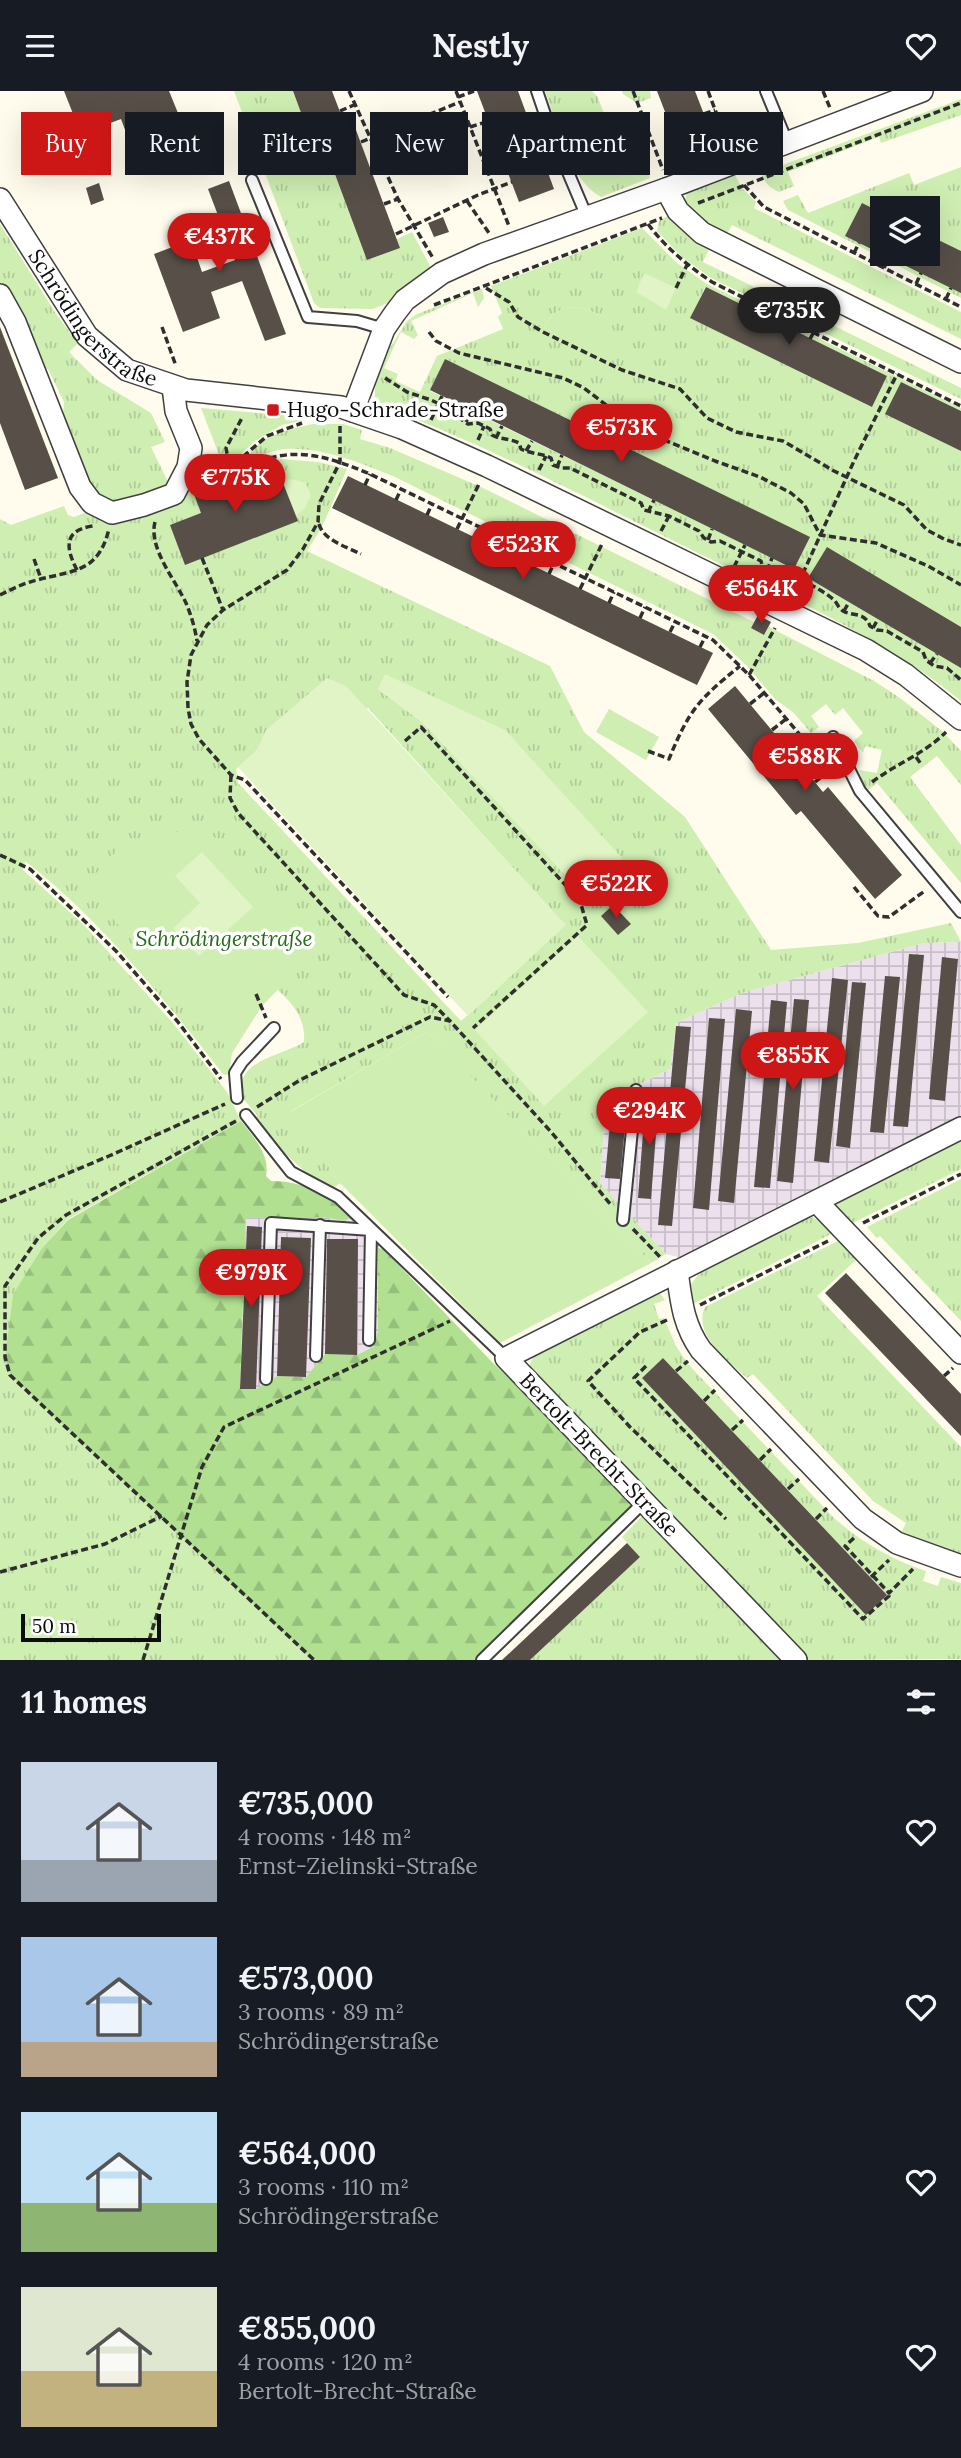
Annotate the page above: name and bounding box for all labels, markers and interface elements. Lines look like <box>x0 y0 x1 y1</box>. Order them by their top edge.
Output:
text: Nestly <box>432 25 529 66</box>
icon: menu <box>21 27 59 65</box>
icon: heart <box>902 27 940 65</box>
chip: Buy <box>21 112 111 175</box>
chip: Rent <box>125 112 224 175</box>
chip: Filters <box>238 112 356 175</box>
chip: New <box>370 112 468 175</box>
chip: Apartment <box>482 112 650 175</box>
chip: House <box>664 112 783 175</box>
map controls <box>870 196 940 266</box>
button: layers <box>870 196 940 266</box>
pin: €437K <box>170 213 268 273</box>
text: €437K <box>183 221 255 250</box>
street label: Schrödingerstraße <box>22 244 161 392</box>
pin: €735K <box>740 287 838 347</box>
text: €735K <box>753 295 825 324</box>
place label: Hugo-Schrade-Straße <box>287 396 504 423</box>
marker: Hugo-Schrade-Straße <box>265 402 281 418</box>
pin: €573K <box>572 405 670 464</box>
text: €573K <box>585 412 657 441</box>
pin: €775K <box>186 455 284 514</box>
text: €775K <box>200 462 270 491</box>
pin: €523K <box>474 521 572 581</box>
text: €523K <box>487 529 559 558</box>
pin: €564K <box>712 566 810 625</box>
text: €564K <box>724 573 798 602</box>
pin: €588K <box>756 733 854 793</box>
text: €588K <box>768 741 842 770</box>
pin: €522K <box>567 861 665 920</box>
text: €522K <box>580 868 652 897</box>
park label: Schrödingerstraße <box>136 925 312 952</box>
pin: €855K <box>744 1033 842 1092</box>
text: €855K <box>757 1040 829 1069</box>
pin: €294K <box>600 1087 698 1147</box>
text: €294K <box>612 1095 686 1124</box>
pin: €979K <box>202 1249 300 1309</box>
text: €979K <box>215 1257 287 1286</box>
street label: Bertolt-Brecht-Straße <box>514 1367 685 1542</box>
scale bar <box>21 1611 161 1643</box>
text: 50 m <box>32 1614 76 1638</box>
text: 11 homes <box>21 1683 147 1721</box>
icon: filters <box>902 1683 940 1721</box>
text: €735,000 <box>238 1784 374 1822</box>
icon: home <box>77 1790 161 1874</box>
icon: heart <box>902 1813 940 1851</box>
text: 4 rooms · 148 m² <box>238 1822 412 1851</box>
text: Ernst-Zielinski-Straße <box>238 1851 478 1880</box>
text: €573,000 <box>238 1959 374 1997</box>
icon: home <box>77 1965 161 2049</box>
icon: heart <box>902 1988 940 2026</box>
text: 3 rooms · 89 m² <box>238 1997 404 2026</box>
text: Schrödingerstraße <box>238 2026 439 2055</box>
text: €564,000 <box>238 2134 376 2172</box>
icon: home <box>77 2140 161 2224</box>
icon: heart <box>902 2163 940 2201</box>
text: 3 rooms · 110 m² <box>238 2172 409 2201</box>
text: Schrödingerstraße <box>238 2201 439 2230</box>
text: €855,000 <box>238 2309 376 2347</box>
icon: home <box>77 2315 161 2399</box>
icon: heart <box>902 2338 940 2376</box>
text: 4 rooms · 120 m² <box>238 2347 413 2376</box>
text: Bertolt-Brecht-Straße <box>238 2376 477 2405</box>

